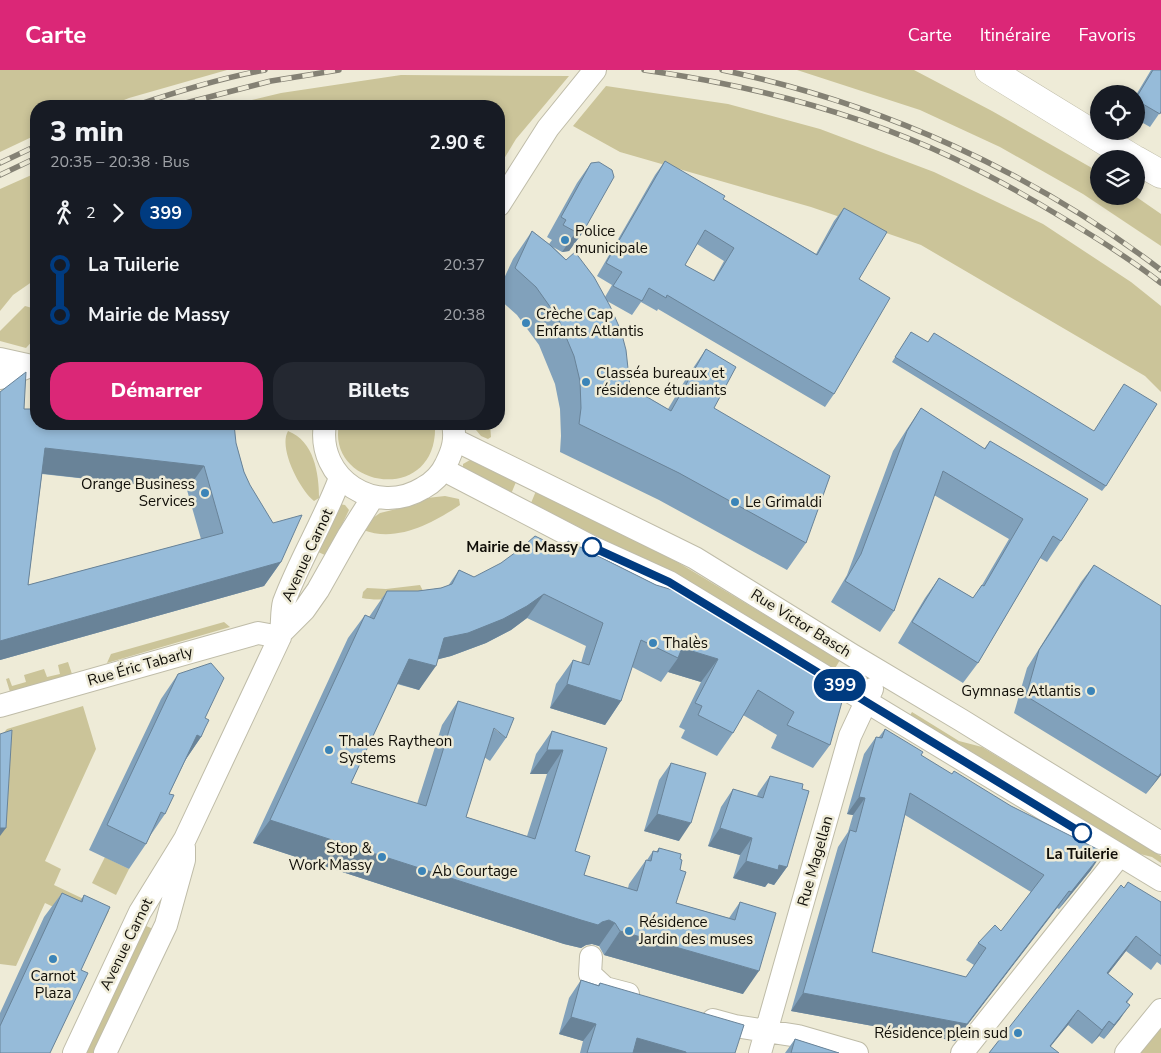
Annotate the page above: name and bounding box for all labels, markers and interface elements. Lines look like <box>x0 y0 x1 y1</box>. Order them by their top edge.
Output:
text: Carte <box>25 19 86 51</box>
text: Carte <box>908 23 952 47</box>
text: Itinéraire <box>980 23 1051 47</box>
text: Favoris <box>1079 23 1136 47</box>
map controls <box>1090 85 1145 205</box>
button: locate <box>1090 85 1145 140</box>
text: 3 min <box>50 113 124 151</box>
text: 2.90 € <box>430 130 485 156</box>
button: layers <box>1090 150 1145 205</box>
text: 20:35 – 20:38 · Bus <box>50 151 190 173</box>
icon: walk <box>50 199 78 227</box>
icon: forward <box>104 199 132 227</box>
text: 399 <box>150 201 182 225</box>
text: 2 <box>86 202 96 224</box>
place label: Police municipale <box>575 221 648 258</box>
marker: Police municipale <box>559 234 571 246</box>
text: La Tuilerie <box>88 252 179 278</box>
text: 20:37 <box>443 254 485 276</box>
text: Mairie de Massy <box>88 302 230 328</box>
text: 20:38 <box>443 304 485 326</box>
place label: Crèche Cap Enfants Atlantis <box>536 304 644 341</box>
marker: Crèche Cap Enfants Atlantis <box>520 317 532 329</box>
button: Démarrer <box>50 362 263 420</box>
button: Billets <box>273 362 485 420</box>
place label: Classéa bureaux et résidence étudiants <box>596 363 727 400</box>
marker: Classéa bureaux et résidence étudiants <box>580 376 592 388</box>
place label: Orange Business Services <box>81 474 195 511</box>
marker: Orange Business Services <box>199 487 211 499</box>
place label: Le Grimaldi <box>745 492 822 512</box>
marker: Le Grimaldi <box>729 496 741 508</box>
street label: Avenue Carnot <box>277 505 338 605</box>
place label: Mairie de Massy <box>466 537 578 557</box>
marker: Mairie de Massy <box>582 537 602 557</box>
street label: Rue Victor Basch <box>747 584 855 662</box>
place label: Thalès <box>663 633 708 653</box>
marker: Thalès <box>647 637 659 649</box>
street label: Rue Éric Tabarly <box>85 641 195 691</box>
line badge: 399 <box>811 669 869 701</box>
text: 399 <box>824 673 856 697</box>
place label: Gymnase Atlantis <box>961 681 1081 701</box>
marker: Gymnase Atlantis <box>1085 685 1097 697</box>
place label: Thales Raytheon Systems <box>339 731 452 768</box>
marker: Thales Raytheon Systems <box>323 744 335 756</box>
street label: Rue Magellan <box>793 813 837 909</box>
marker: La Tuilerie <box>1072 823 1092 843</box>
place label: Stop & Work Massy <box>289 838 373 875</box>
place label: La Tuilerie <box>1046 844 1118 864</box>
marker: Stop & Work Massy <box>376 851 388 863</box>
place label: Ab Courtage <box>432 861 518 881</box>
marker: Ab Courtage <box>416 865 428 877</box>
street label: Avenue Carnot <box>95 894 157 993</box>
place label: Résidence Jardin des muses <box>638 912 753 949</box>
marker: Résidence Jardin des muses <box>623 925 635 937</box>
marker: Carnot Plaza <box>47 953 59 965</box>
place label: Carnot Plaza <box>30 966 76 1003</box>
place label: Résidence plein sud <box>874 1023 1008 1043</box>
marker: Résidence plein sud <box>1012 1027 1024 1039</box>

